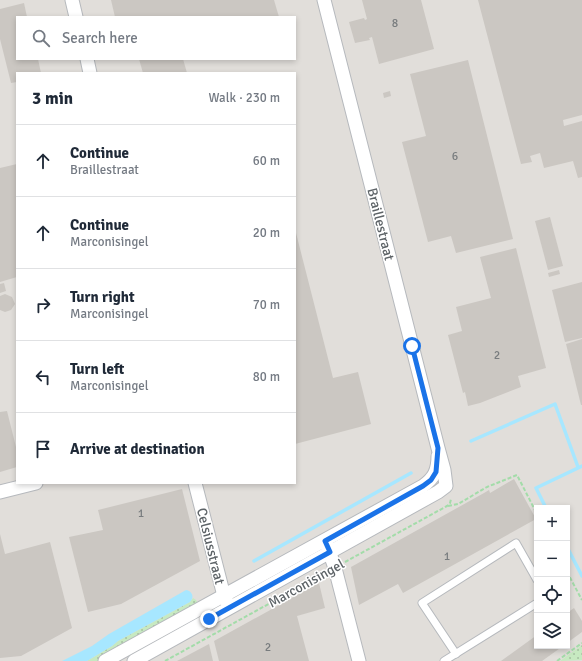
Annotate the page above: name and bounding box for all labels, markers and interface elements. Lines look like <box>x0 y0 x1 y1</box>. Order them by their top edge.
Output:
search box <box>16 16 296 60</box>
house number: 8 <box>392 16 398 31</box>
icon: search <box>30 27 52 49</box>
text: Search here <box>62 29 138 47</box>
text: 3 min <box>32 88 73 109</box>
text: Walk · 230 m <box>209 90 280 106</box>
text: Continue <box>70 144 129 162</box>
house number: 6 <box>452 149 458 164</box>
icon: ahead <box>32 150 54 172</box>
text: 60 m <box>253 153 280 169</box>
text: Braillestraat <box>70 162 139 178</box>
street label: Braillestraat <box>363 186 398 262</box>
text: Continue <box>70 216 129 234</box>
icon: ahead <box>32 222 54 244</box>
text: 20 m <box>253 225 280 241</box>
text: Marconisingel <box>70 234 149 250</box>
text: Turn right <box>70 288 135 306</box>
icon: right <box>32 294 54 316</box>
text: 70 m <box>253 297 280 313</box>
text: Marconisingel <box>70 306 149 322</box>
route start <box>403 337 421 355</box>
house number: 2 <box>494 348 500 363</box>
text: Turn left <box>70 360 124 378</box>
icon: left <box>32 366 54 388</box>
text: 80 m <box>253 369 280 385</box>
text: Marconisingel <box>70 378 149 394</box>
icon: arrive <box>32 438 54 460</box>
text: Arrive at destination <box>70 440 205 458</box>
map controls <box>534 505 570 649</box>
button: + <box>534 505 570 541</box>
house number: 1 <box>138 506 144 521</box>
street label: Celsiusstraat <box>193 506 228 586</box>
button: − <box>534 541 570 577</box>
house number: 1 <box>444 549 450 564</box>
street label: Marconisingel <box>265 555 347 611</box>
button: locate <box>534 577 570 613</box>
route end <box>200 610 218 628</box>
button: layers <box>534 613 570 649</box>
house number: 2 <box>265 640 271 655</box>

